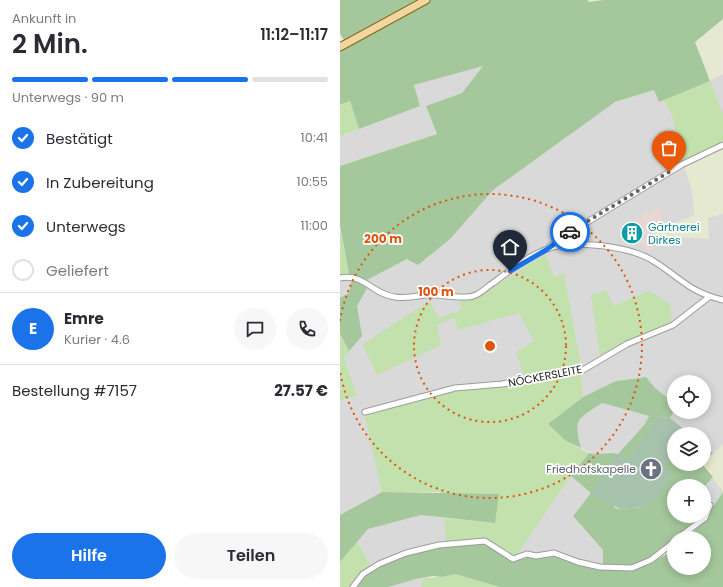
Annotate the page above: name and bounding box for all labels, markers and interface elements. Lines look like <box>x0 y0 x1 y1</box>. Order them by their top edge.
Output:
text: Ankunft in <box>12 9 76 28</box>
text: 11:12–11:17 <box>260 24 328 45</box>
text: 2 Min. <box>12 26 88 62</box>
text: Unterwegs · 90 m <box>12 88 124 107</box>
icon: check <box>12 127 34 149</box>
text: Bestätigt <box>46 128 113 149</box>
text: 10:41 <box>301 128 328 147</box>
pin <box>652 131 686 172</box>
icon: bag <box>658 137 680 159</box>
icon: check <box>12 171 34 193</box>
text: In Zubereitung <box>46 172 154 193</box>
text: 10:55 <box>297 172 328 191</box>
courier <box>550 212 590 252</box>
icon: check <box>12 215 34 237</box>
text: Unterwegs <box>46 216 126 237</box>
text: 11:00 <box>301 216 328 235</box>
place label: Gärtnerei Dirkes <box>648 219 700 248</box>
building icon: Gärtnerei Dirkes <box>619 220 645 246</box>
icon: car <box>559 221 581 243</box>
text: 200 m <box>364 230 402 247</box>
pin <box>493 230 527 271</box>
icon: home <box>499 236 521 258</box>
text: Geliefert <box>46 260 109 281</box>
text: 100 m <box>418 283 454 300</box>
text: Emre <box>64 308 104 329</box>
button: chat <box>234 308 276 350</box>
button: phone <box>286 308 328 350</box>
text: E <box>29 318 37 339</box>
text: Kurier · 4.6 <box>64 330 130 349</box>
centre of rings <box>483 339 497 353</box>
street label: NÖCKERSLEITE <box>507 361 583 391</box>
map controls <box>667 375 711 575</box>
button: locate <box>667 375 711 419</box>
text: Bestellung #7157 <box>12 380 137 401</box>
text: 27.57 € <box>274 380 328 401</box>
button: layers <box>667 427 711 471</box>
church icon: Friedhofskapelle <box>638 456 664 482</box>
place label: Friedhofskapelle <box>546 461 636 477</box>
button: + <box>667 479 711 523</box>
button: − <box>667 531 711 575</box>
button: Hilfe <box>12 533 166 579</box>
button: Teilen <box>174 533 328 579</box>

